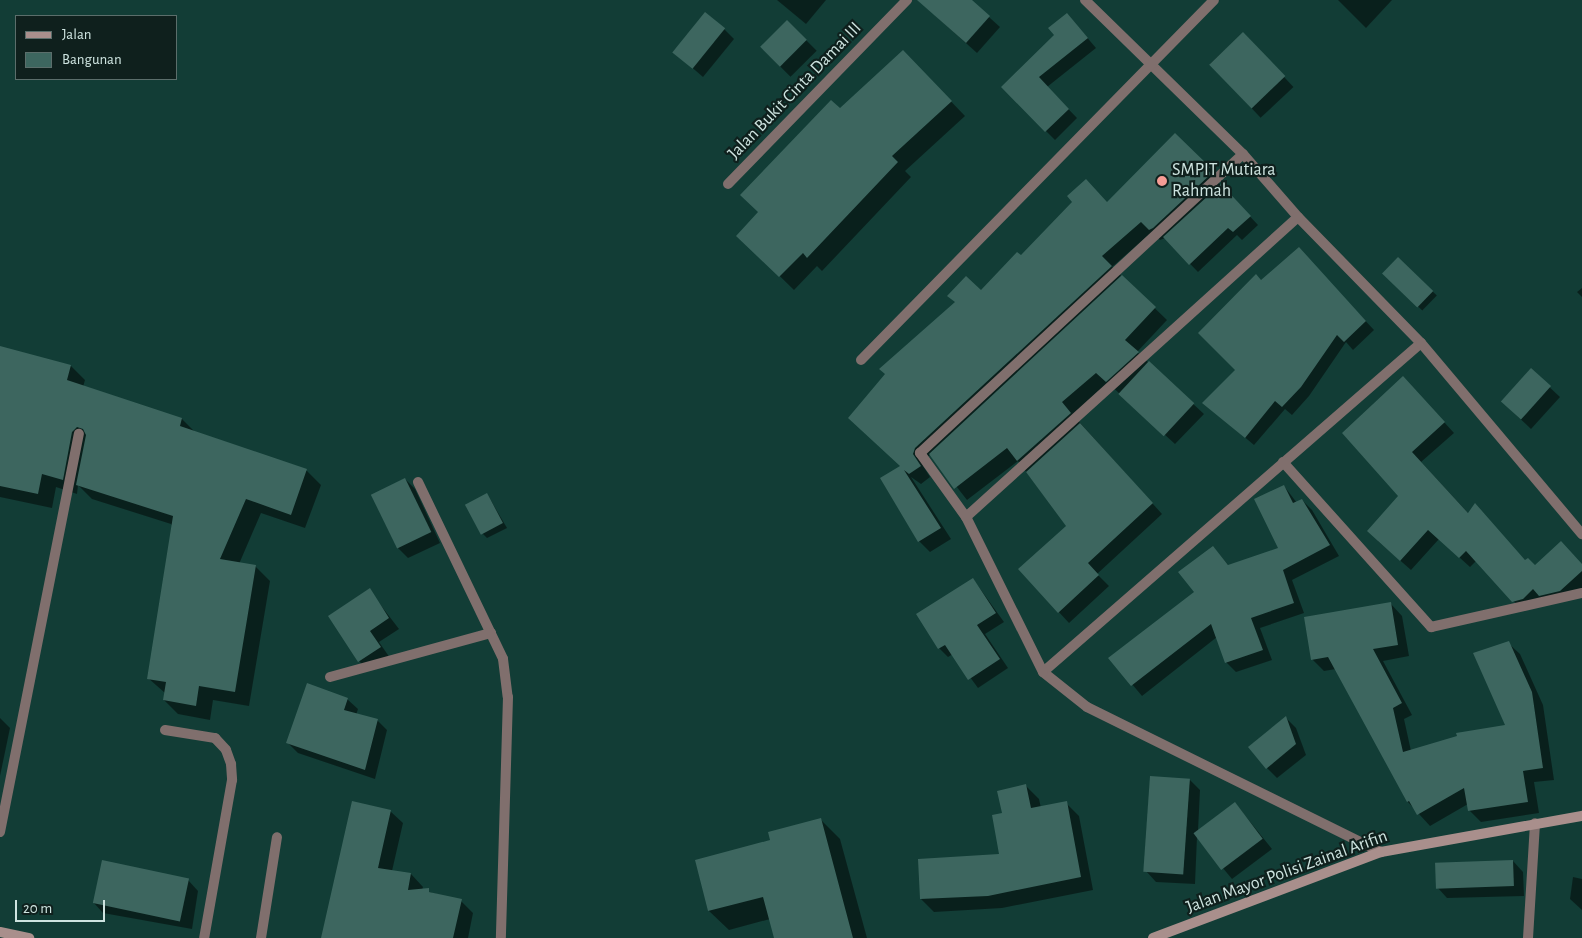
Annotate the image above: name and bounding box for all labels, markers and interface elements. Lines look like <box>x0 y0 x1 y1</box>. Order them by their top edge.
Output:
legend <box>15 15 178 80</box>
street label: Jalan Bukit Cinta Damai III <box>724 18 866 164</box>
text: Jalan <box>62 27 92 42</box>
text: Bangunan <box>62 52 122 67</box>
place label: SMPIT Mutiara Rahmah <box>1172 160 1276 202</box>
marker: SMPIT Mutiara Rahmah <box>1156 175 1168 187</box>
street label: Jalan Mayor Polisi Zainal Arifin <box>1183 826 1391 918</box>
scale bar <box>18 890 108 922</box>
text: 20 m <box>23 901 52 916</box>

